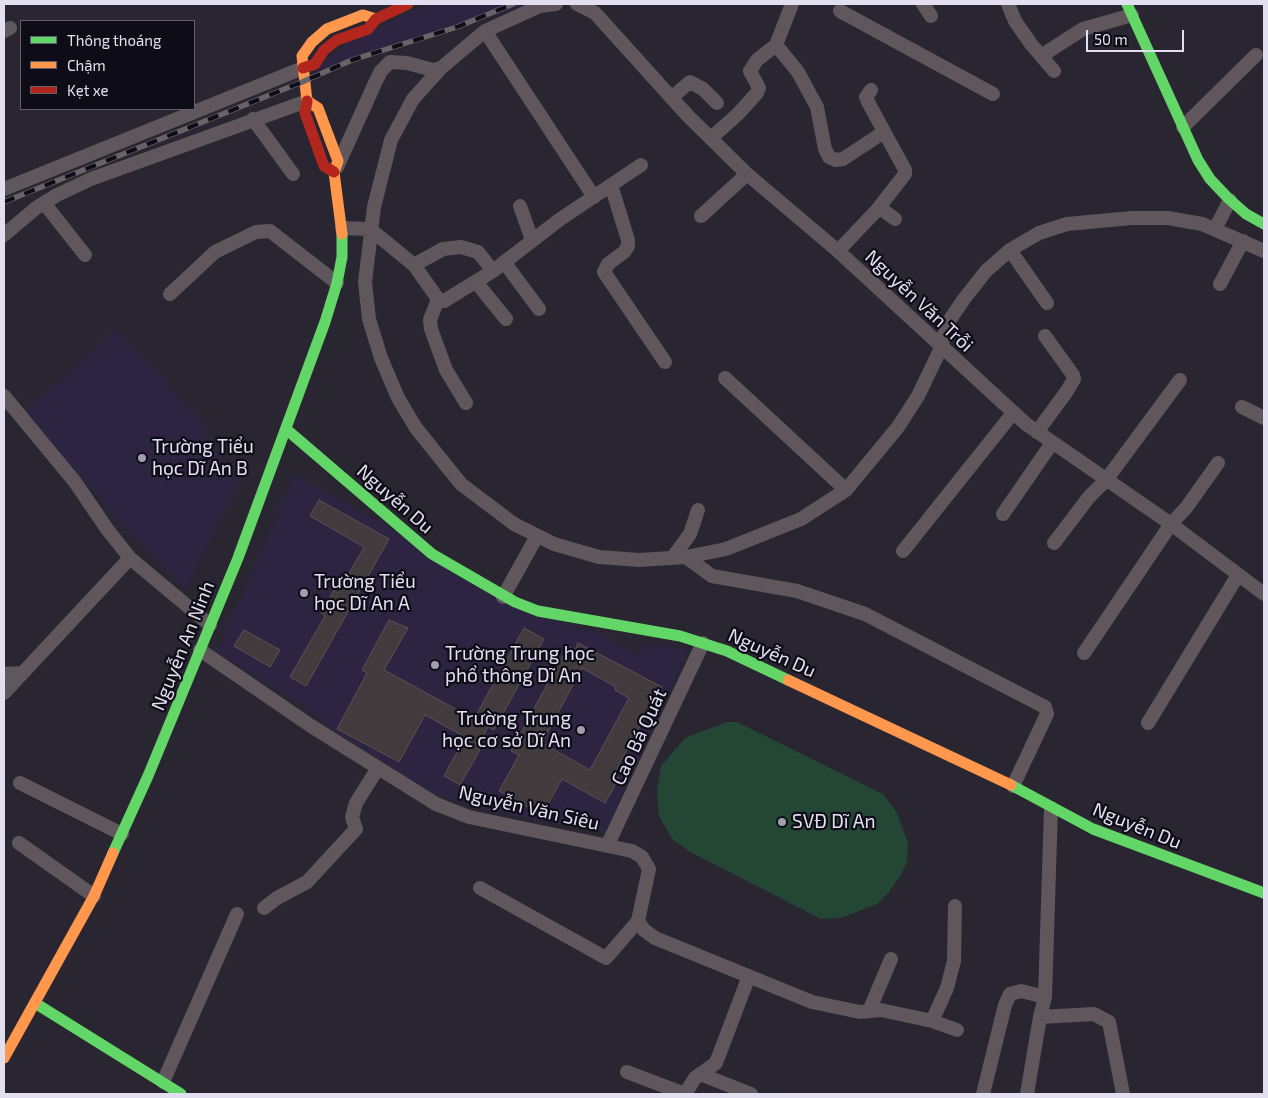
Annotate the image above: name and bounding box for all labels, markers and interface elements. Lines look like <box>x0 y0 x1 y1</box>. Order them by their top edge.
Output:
legend <box>20 20 195 110</box>
scale bar <box>1088 20 1186 52</box>
text: 50 m <box>1094 30 1128 48</box>
text: Thông thoáng <box>67 31 161 49</box>
text: Chậm <box>67 56 106 74</box>
text: Kẹt xe <box>67 81 109 99</box>
street label: Nguyễn Văn Trỗi <box>860 245 978 357</box>
place label: Trường Tiểu học Dĩ An B <box>152 436 254 480</box>
marker: Trường Tiểu học Dĩ An B <box>136 452 148 464</box>
street label: Nguyễn Du <box>352 460 438 538</box>
place label: Trường Tiểu học Dĩ An A <box>314 571 416 615</box>
street label: Nguyễn An Ninh <box>147 578 219 714</box>
marker: Trường Tiểu học Dĩ An A <box>298 587 310 599</box>
street label: Nguyễn Du <box>725 624 819 682</box>
place label: Trường Trung học phổ thông Dĩ An <box>445 643 595 687</box>
marker: Trường Trung học phổ thông Dĩ An <box>429 659 441 671</box>
street label: Cao Bá Quát <box>607 685 671 789</box>
place label: Trường Trung học cơ sở Dĩ An <box>442 708 571 752</box>
marker: Trường Trung học cơ sở Dĩ An <box>575 724 587 736</box>
street label: Nguyễn Văn Siêu <box>457 781 601 835</box>
street label: Nguyễn Du <box>1089 798 1185 854</box>
place label: SVĐ Dĩ An <box>792 811 876 833</box>
marker: SVĐ Dĩ An <box>776 816 788 828</box>

